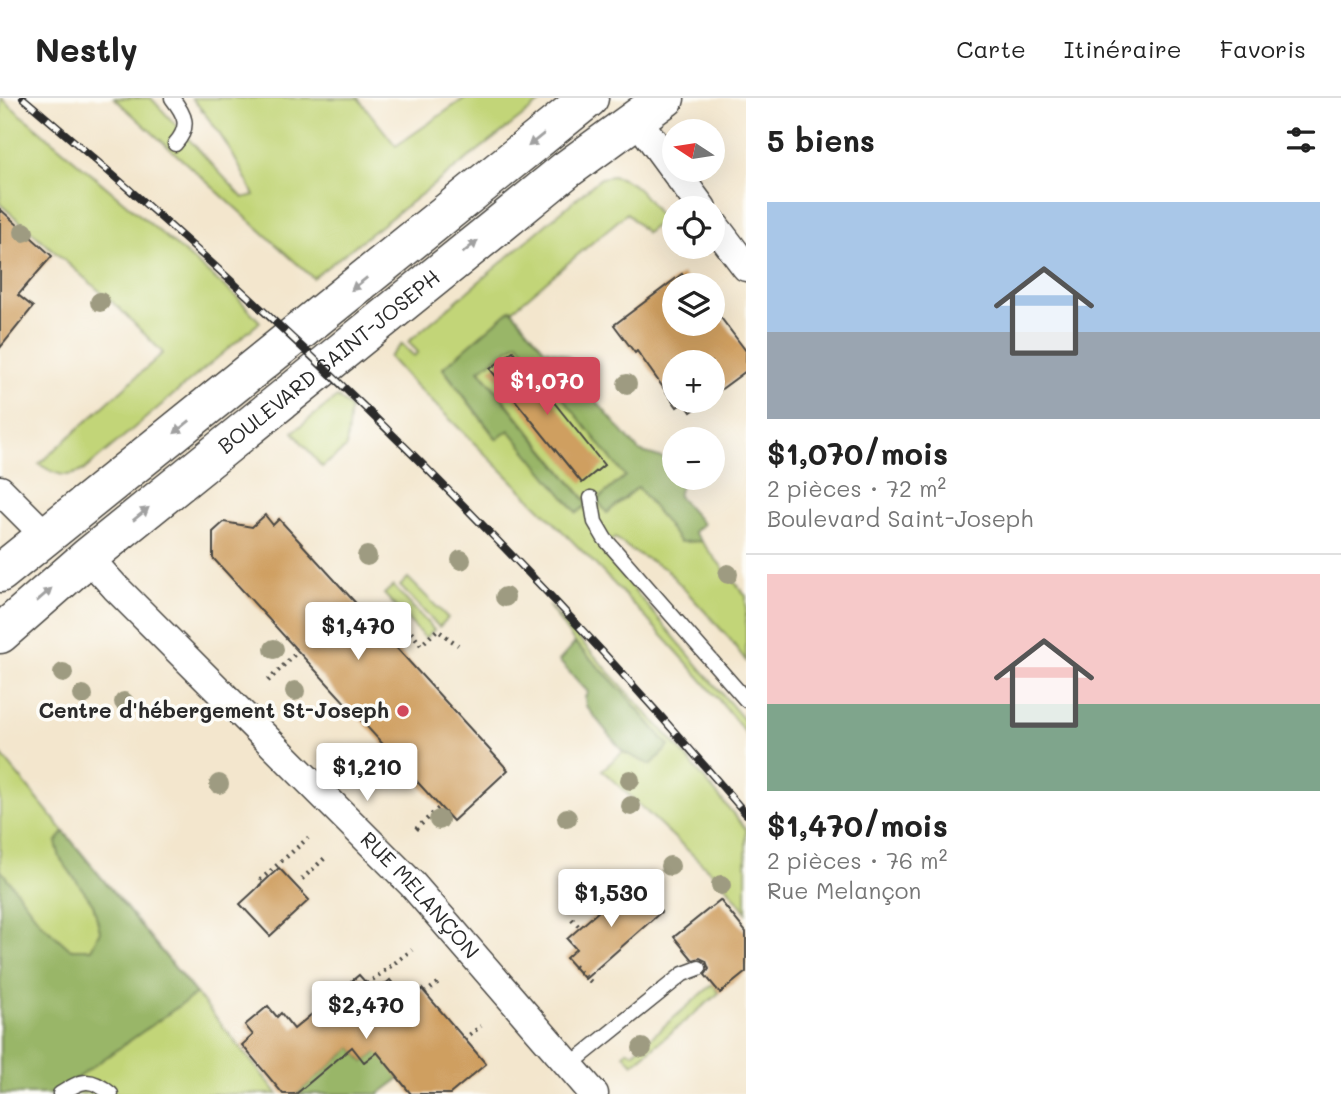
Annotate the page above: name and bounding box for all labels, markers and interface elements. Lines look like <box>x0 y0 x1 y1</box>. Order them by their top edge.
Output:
text: Nestly <box>35 27 138 70</box>
text: Carte <box>956 33 1026 64</box>
text: Itinéraire <box>1064 33 1182 64</box>
text: Favoris <box>1220 33 1306 64</box>
north arrow <box>662 119 724 182</box>
map controls <box>662 119 725 490</box>
text: 5 biens <box>767 120 875 160</box>
icon: filters <box>1282 121 1320 159</box>
one-way arrow <box>527 133 545 148</box>
button: locate <box>662 196 725 259</box>
one-way arrow <box>461 240 479 255</box>
icon: home <box>981 248 1107 374</box>
street label: BOULEVARD SAINT-JOSEPH <box>212 263 445 459</box>
button: layers <box>662 273 725 336</box>
one-way arrow <box>351 276 369 291</box>
button: + <box>662 350 725 413</box>
pin: $1,070 <box>490 358 604 417</box>
text: $1,070 <box>510 365 584 395</box>
one-way arrow <box>174 419 192 434</box>
button: − <box>662 427 725 490</box>
text: $1,070/mois <box>767 433 948 473</box>
text: 2 pièces · 72 m² <box>767 473 946 503</box>
text: Boulevard Saint-Joseph <box>767 503 1033 533</box>
one-way arrow <box>131 506 149 521</box>
one-way arrow <box>35 587 53 603</box>
pin: $1,470 <box>301 602 415 662</box>
text: $1,470 <box>321 610 395 640</box>
icon: home <box>981 620 1107 746</box>
place label: Centre d'hébergement St-Joseph <box>38 696 389 723</box>
marker: Centre d'hébergement St-Joseph <box>395 703 411 719</box>
pin: $1,210 <box>310 744 424 803</box>
text: $1,210 <box>332 751 402 781</box>
text: $1,470/mois <box>767 805 948 845</box>
street label: RUE MELANÇON <box>355 825 486 964</box>
text: 2 pièces · 76 m² <box>767 845 947 875</box>
pin: $1,530 <box>554 870 668 929</box>
text: Rue Melançon <box>767 875 921 905</box>
text: $1,530 <box>574 877 648 907</box>
pin: $2,470 <box>309 982 423 1041</box>
text: $2,470 <box>328 989 404 1019</box>

